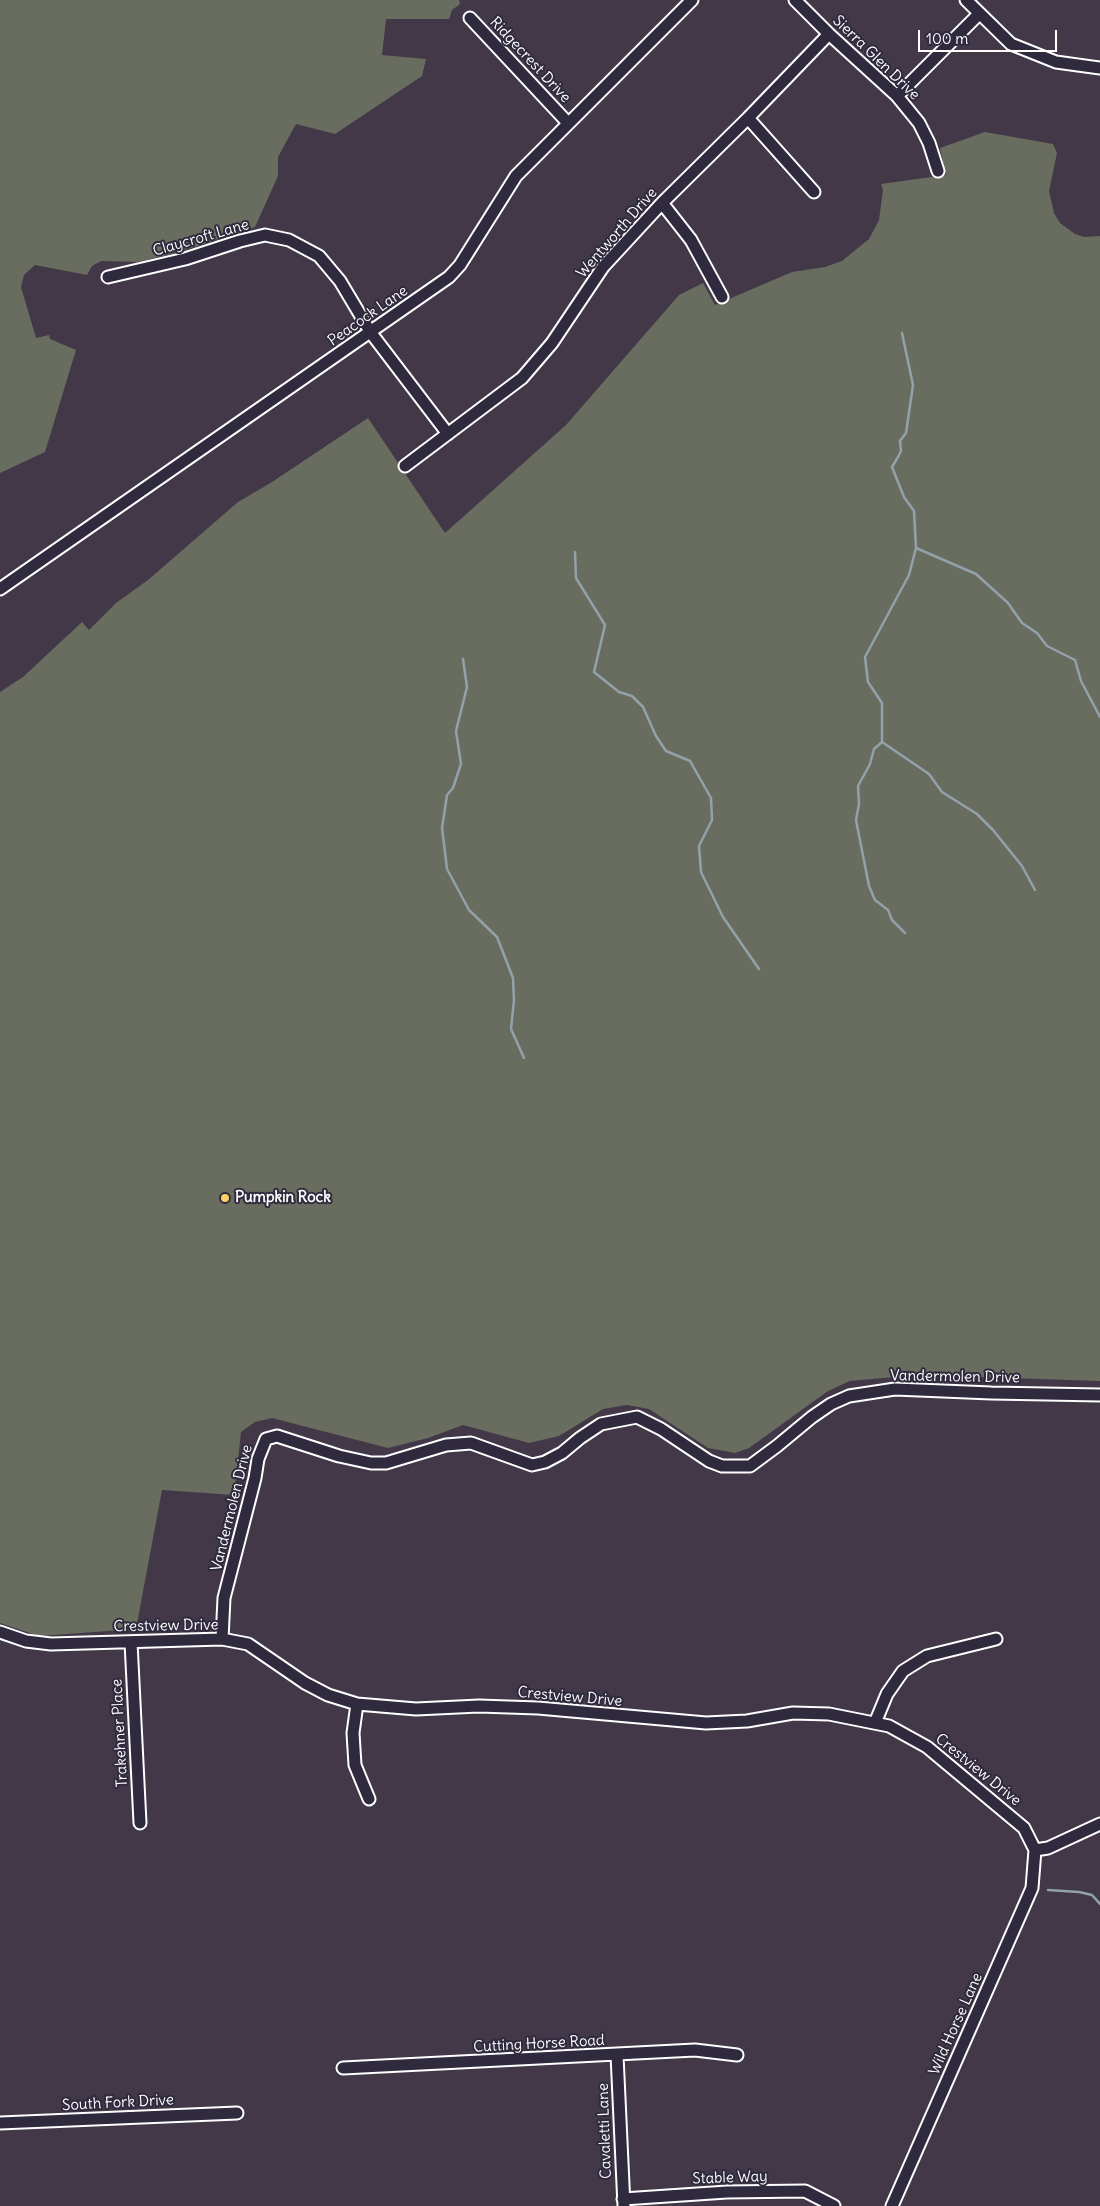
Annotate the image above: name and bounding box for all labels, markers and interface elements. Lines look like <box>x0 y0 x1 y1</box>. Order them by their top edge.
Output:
street label: Sierra Glen Drive <box>829 12 923 104</box>
street label: Ridgecrest Drive <box>486 13 574 107</box>
scale bar <box>920 20 1059 52</box>
text: 100 m <box>926 29 968 48</box>
street label: Wentworth Drive <box>573 184 661 282</box>
street label: Claycroft Lane <box>151 216 251 260</box>
street label: Peacock Lane <box>325 282 411 350</box>
place label: Pumpkin Rock <box>235 1189 331 1207</box>
marker: Pumpkin Rock <box>219 1192 231 1204</box>
street label: Vandermolen Drive <box>890 1367 1020 1387</box>
street label: Vandermolen Drive <box>208 1443 256 1573</box>
street label: Crestview Drive <box>113 1616 219 1636</box>
street label: Trakehner Place <box>108 1678 132 1788</box>
street label: Crestview Drive <box>517 1683 623 1711</box>
street label: Crestview Drive <box>932 1730 1024 1810</box>
street label: Wild Horse Lane <box>925 1970 987 2078</box>
street label: Cutting Horse Road <box>473 2032 605 2056</box>
street label: Cavaletti Lane <box>594 2083 616 2179</box>
street label: South Fork Drive <box>62 2091 174 2115</box>
street label: Stable Way <box>692 2168 768 2188</box>

